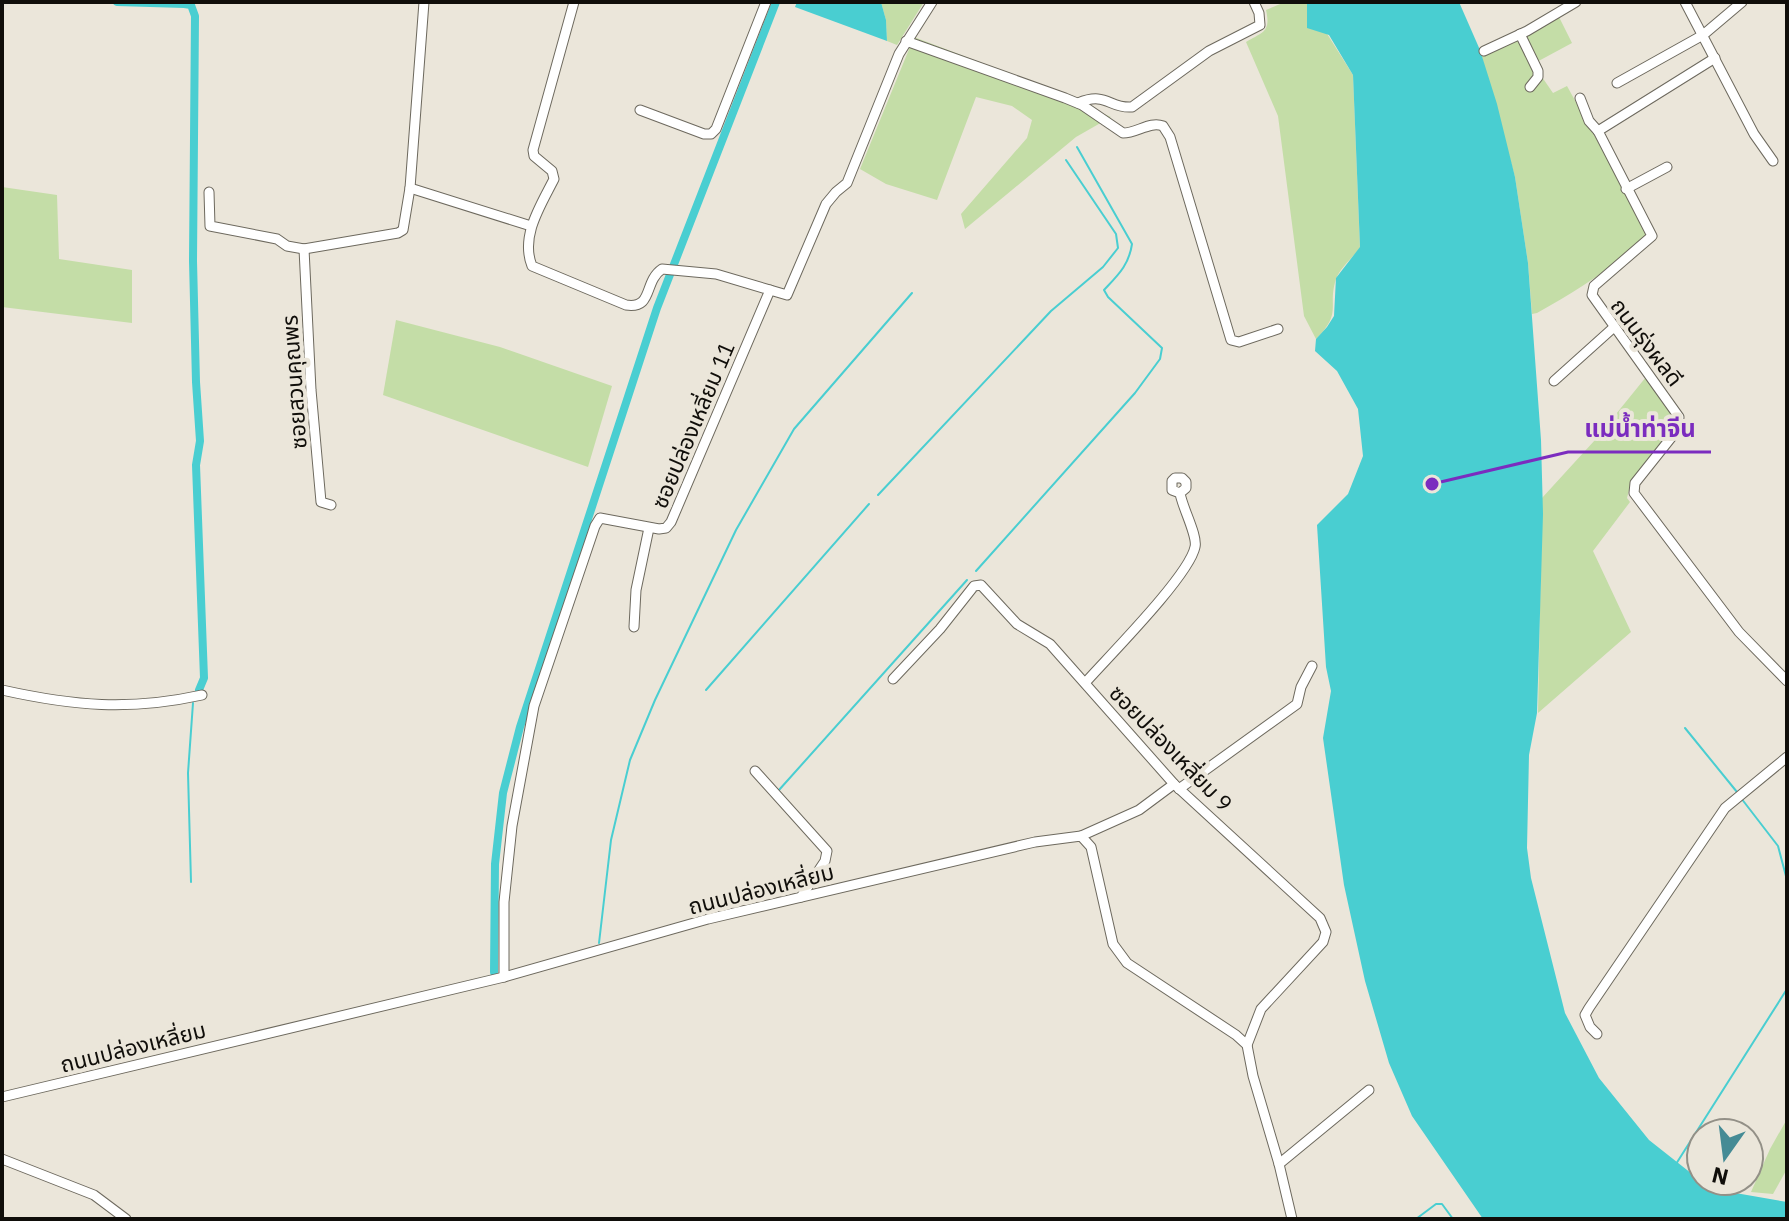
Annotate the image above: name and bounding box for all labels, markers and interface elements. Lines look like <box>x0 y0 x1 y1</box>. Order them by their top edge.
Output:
street label: ถนนรุ่งผลดี <box>1605 292 1690 392</box>
street label: ซอยสวนคุณพร <box>274 314 313 450</box>
street label: ซอยปล่องเหลี่ยม 11 <box>644 337 741 513</box>
callout: แม่น้ำท่าจีน <box>1568 404 1711 452</box>
text: แม่น้ำท่าจีน <box>1584 412 1696 444</box>
street label: ซอยปล่องเหลี่ยม 9 <box>1104 678 1239 817</box>
street label: ถนนปล่องเหลี่ยม <box>685 856 837 921</box>
street label: ถนนปล่องเหลี่ยม <box>57 1014 209 1079</box>
north arrow <box>1685 1117 1765 1197</box>
text: N <box>1709 1161 1731 1193</box>

